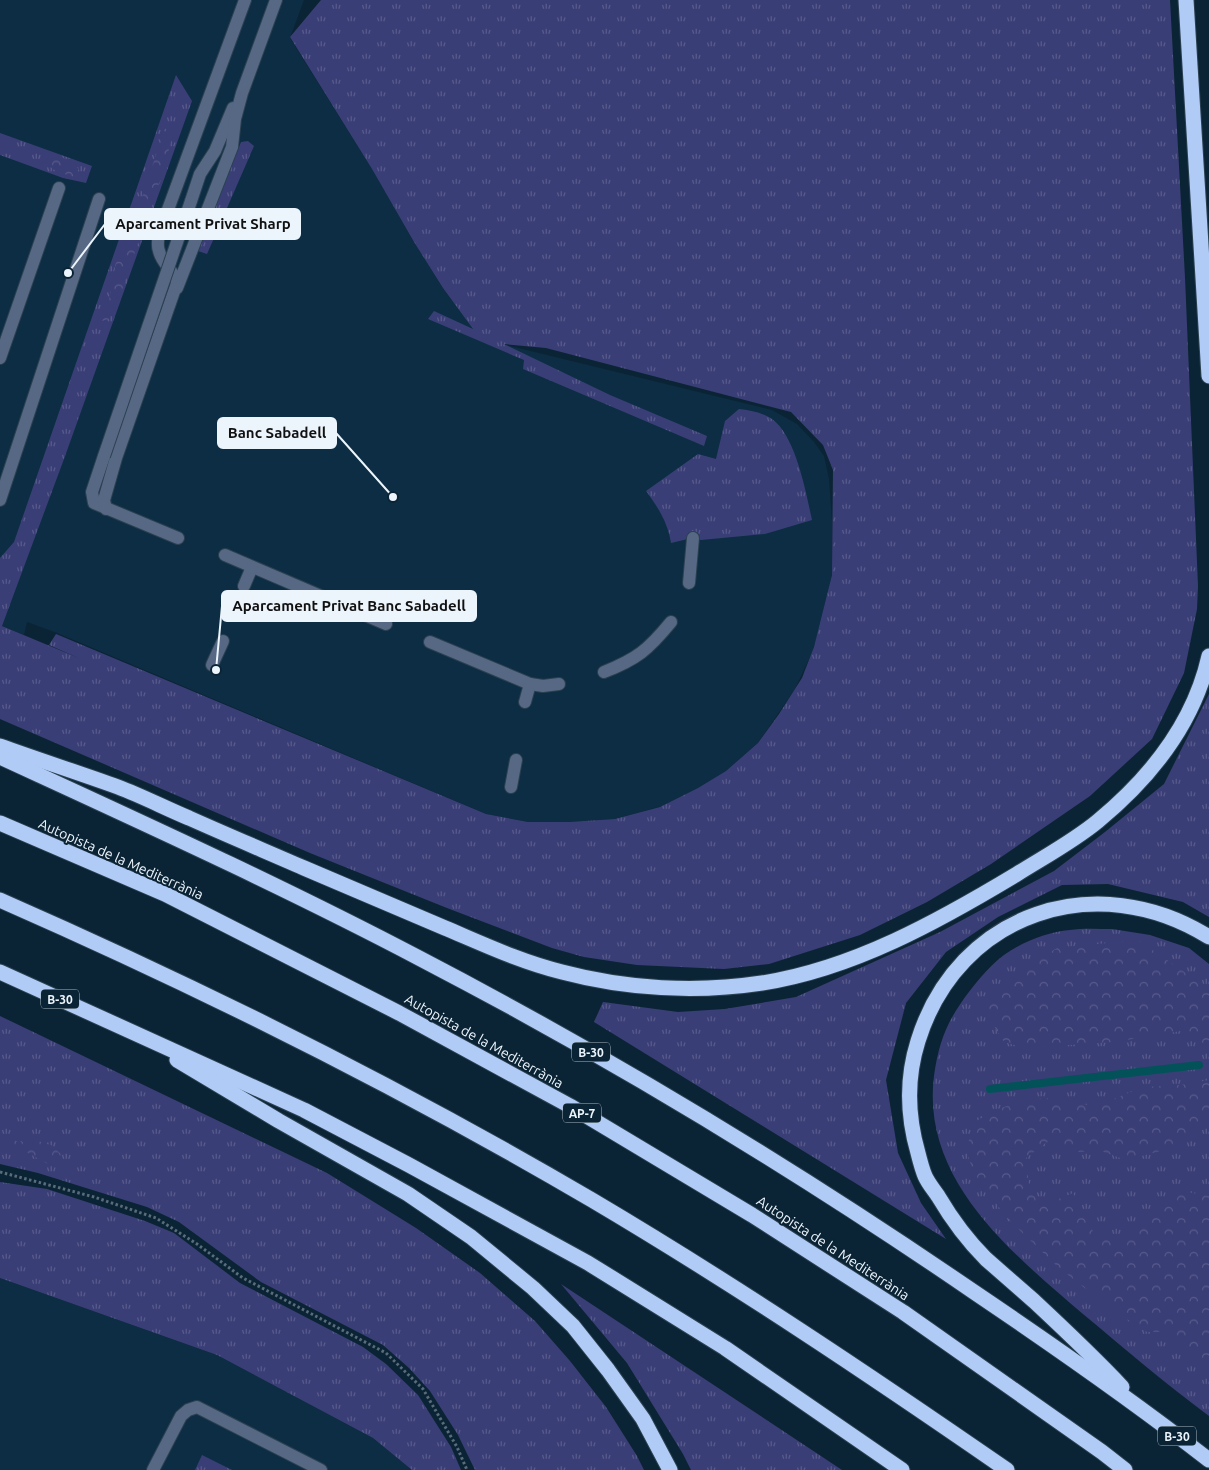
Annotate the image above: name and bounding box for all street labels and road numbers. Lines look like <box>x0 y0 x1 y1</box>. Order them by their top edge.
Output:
street label: Autopista de la Mediterrània <box>36 815 206 903</box>
road number: B-30 <box>41 990 79 1009</box>
street label: Autopista de la Mediterrània <box>402 991 566 1091</box>
road number: B-30 <box>572 1042 610 1062</box>
road number: AP-7 <box>563 1104 601 1122</box>
street label: Autopista de la Mediterrània <box>754 1193 912 1303</box>
road number: B-30 <box>1158 1426 1196 1445</box>

